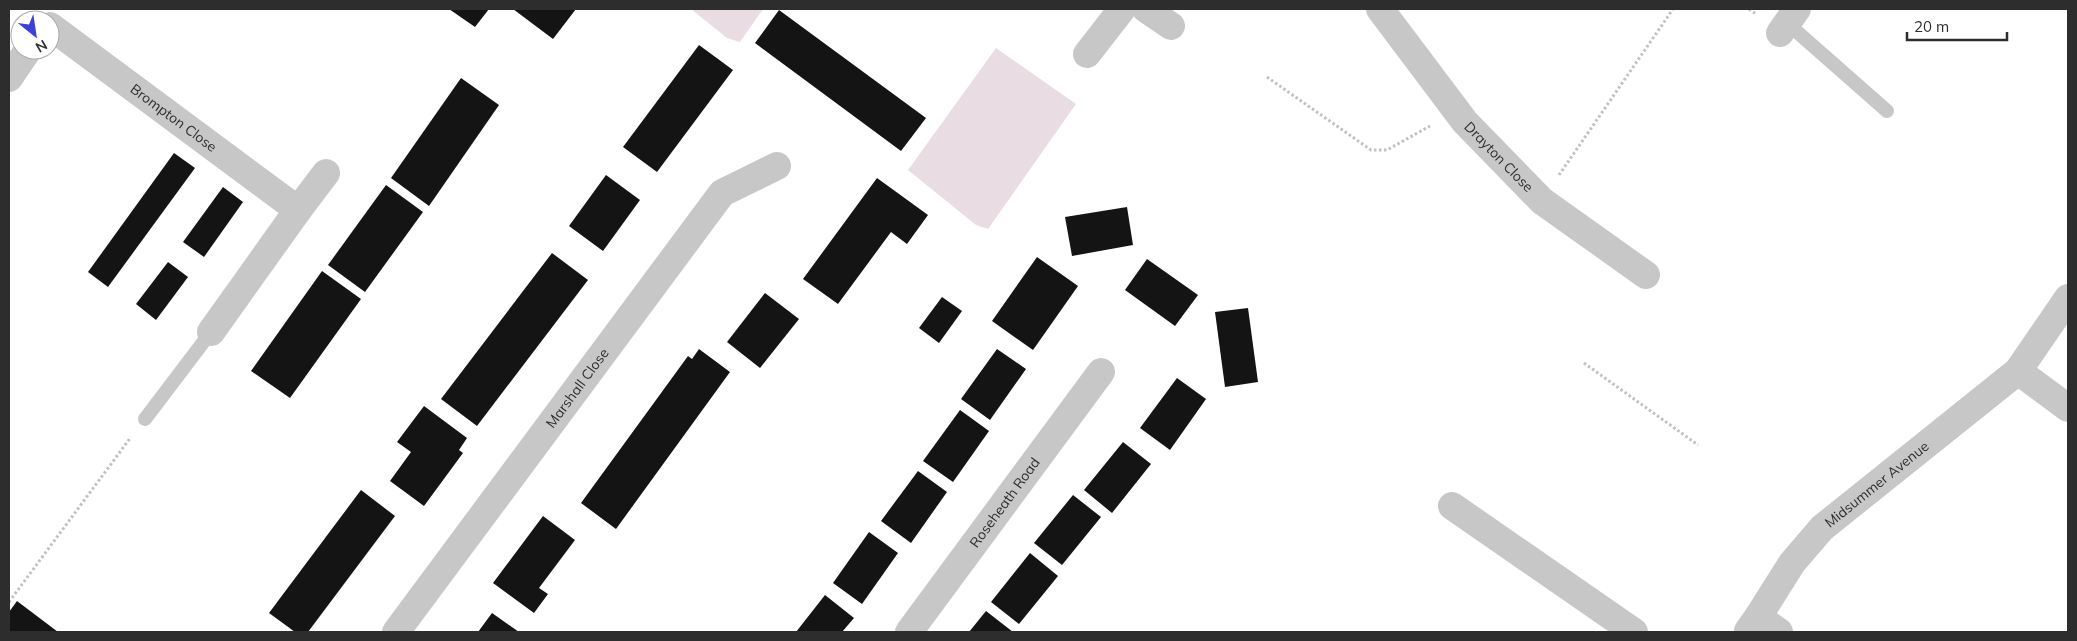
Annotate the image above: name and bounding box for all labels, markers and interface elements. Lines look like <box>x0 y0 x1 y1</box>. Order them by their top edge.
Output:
north arrow <box>10 10 60 60</box>
scale bar <box>1907 10 2007 42</box>
text: 20 m <box>1914 17 1949 36</box>
text: N <box>32 36 51 57</box>
street label: Brompton Close <box>127 80 221 156</box>
street label: Drayton Close <box>1461 118 1537 196</box>
street label: Marshall Close <box>542 344 613 431</box>
street label: Midsummer Avenue <box>1821 437 1933 531</box>
street label: Roseheath Road <box>965 454 1044 551</box>

